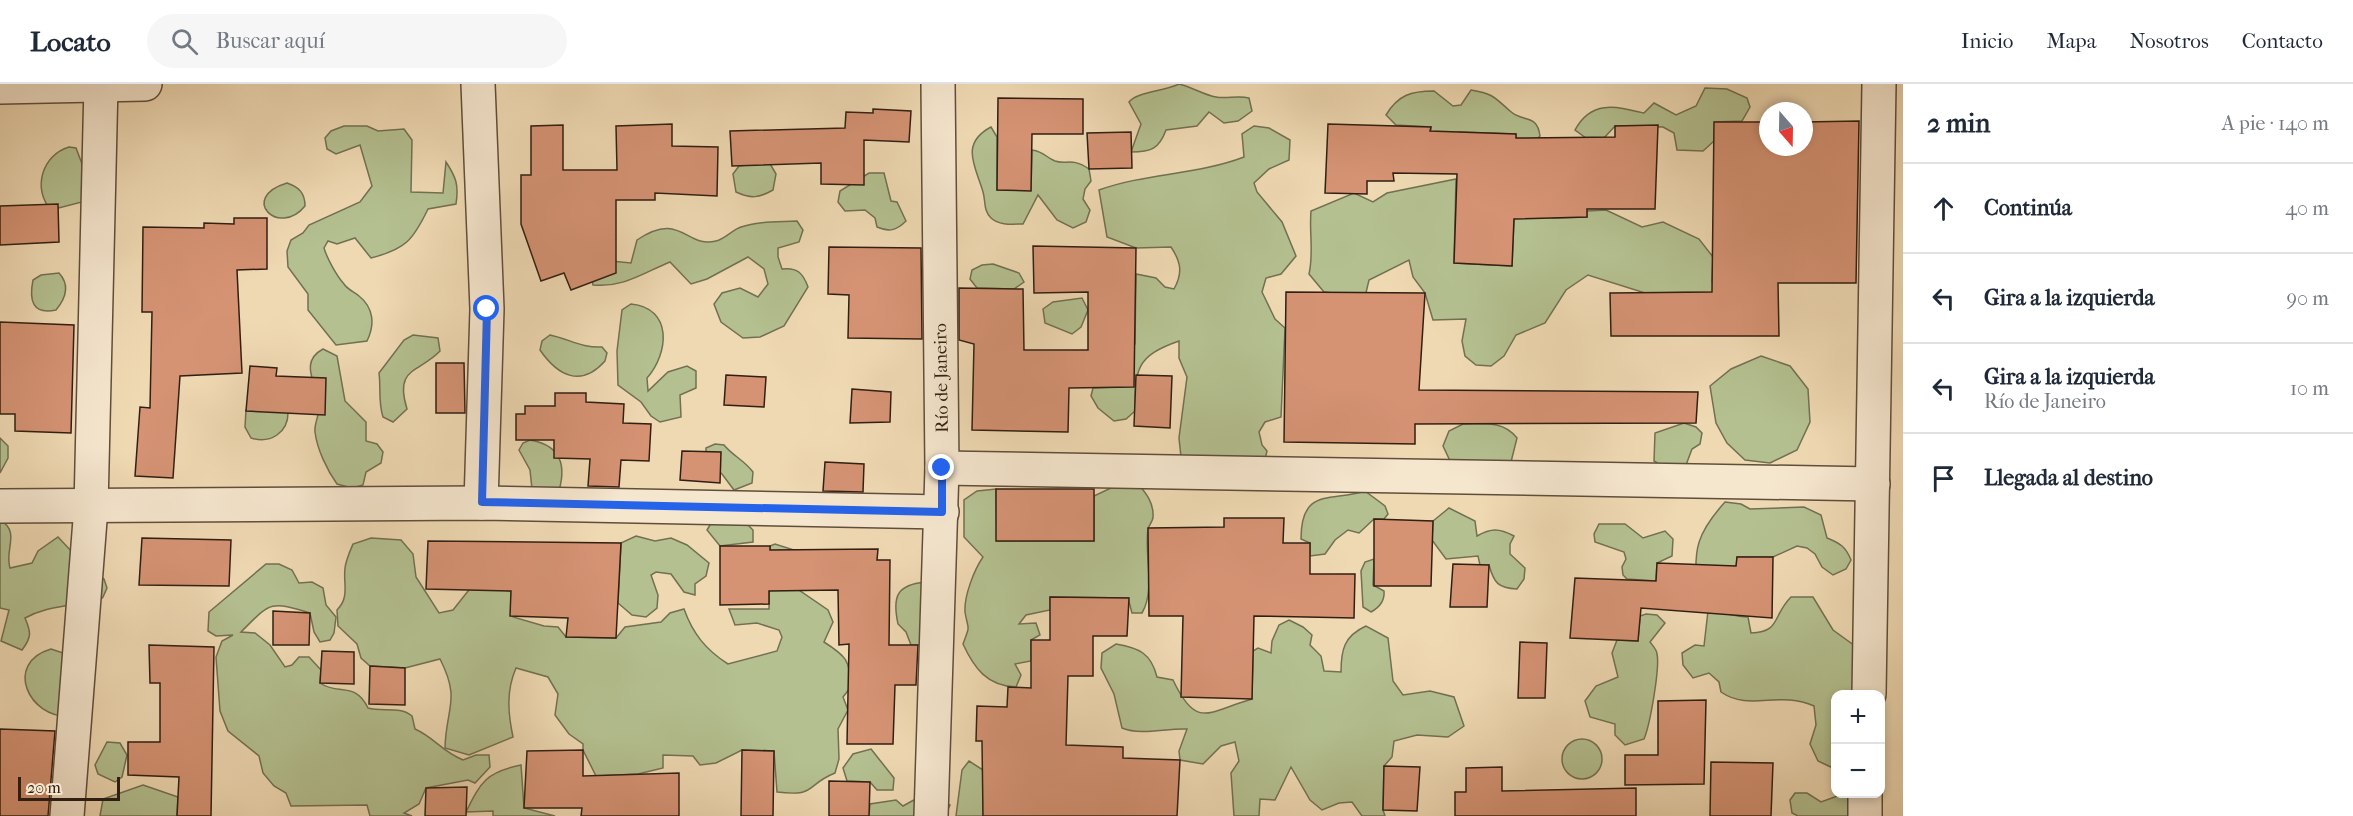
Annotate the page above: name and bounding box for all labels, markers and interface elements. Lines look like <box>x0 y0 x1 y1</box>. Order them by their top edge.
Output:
search box <box>147 14 567 68</box>
text: Locato <box>30 25 111 58</box>
icon: search <box>168 25 201 58</box>
text: Buscar aquí <box>216 28 325 54</box>
text: Inicio <box>1961 29 2013 53</box>
text: Mapa <box>2046 29 2096 53</box>
text: Nosotros <box>2129 29 2209 53</box>
text: Contacto <box>2242 29 2323 53</box>
north arrow <box>1759 102 1813 156</box>
text: 2 min <box>1927 108 1990 139</box>
text: A pie · 140 m <box>2222 112 2329 135</box>
icon: ahead <box>1927 192 1960 225</box>
text: Continúa <box>1984 195 2072 221</box>
text: 40 m <box>2285 197 2329 220</box>
icon: left <box>1927 282 1960 315</box>
text: Gira a la izquierda <box>1984 285 2155 311</box>
text: 90 m <box>2287 287 2329 310</box>
route start <box>473 295 499 321</box>
street label: Río de Janeiro <box>930 323 953 433</box>
text: Gira a la izquierda <box>1984 364 2155 390</box>
icon: left <box>1927 372 1960 405</box>
text: 10 m <box>2290 377 2329 400</box>
text: Río de Janeiro <box>1984 390 2106 413</box>
route end <box>928 454 954 480</box>
icon: arrive <box>1927 462 1960 495</box>
text: Llegada al destino <box>1984 465 2153 491</box>
map controls <box>1831 690 1885 798</box>
button: + <box>1831 690 1885 744</box>
button: − <box>1831 744 1885 798</box>
scale bar <box>18 774 120 802</box>
text: 20 m <box>27 778 61 797</box>

